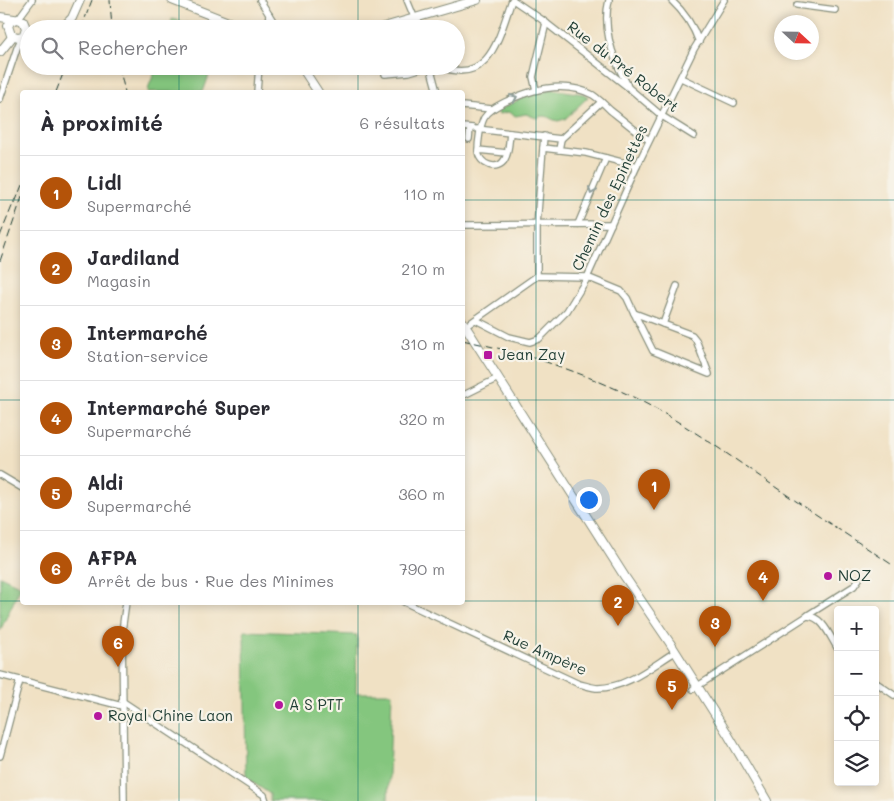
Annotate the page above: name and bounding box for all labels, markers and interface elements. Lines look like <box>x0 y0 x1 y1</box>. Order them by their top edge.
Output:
north arrow <box>774 15 819 60</box>
street label: Rue du Pré Robert <box>564 16 684 116</box>
search box <box>20 20 465 75</box>
icon: search <box>38 34 66 62</box>
text: Rechercher <box>78 35 188 60</box>
one-way arrow <box>509 94 518 105</box>
text: À proximité <box>40 109 163 136</box>
text: 6 résultats <box>360 112 445 133</box>
street label: Chemin des Epinettes <box>566 121 652 274</box>
text: Lidl <box>87 170 122 195</box>
text: 1 <box>52 183 60 204</box>
text: 110 m <box>403 183 445 204</box>
one-way arrow <box>587 186 598 195</box>
text: Supermarché <box>87 195 192 216</box>
text: Jardiland <box>87 245 179 270</box>
text: 2 <box>52 258 60 279</box>
text: 210 m <box>401 258 445 279</box>
text: Magasin <box>87 270 151 291</box>
text: Intermarché <box>87 320 208 345</box>
text: 3 <box>51 333 61 354</box>
text: 310 m <box>401 333 445 354</box>
place label: Jean Zay <box>498 344 565 364</box>
text: Station-service <box>87 345 208 366</box>
marker: Jean Zay <box>482 349 494 361</box>
text: Intermarché Super <box>87 395 270 420</box>
text: 4 <box>51 408 61 429</box>
text: 320 m <box>399 408 445 429</box>
text: Supermarché <box>87 420 192 441</box>
pin: 1 <box>638 469 670 510</box>
text: Aldi <box>87 470 124 495</box>
text: 5 <box>51 483 61 504</box>
text: 360 m <box>398 483 445 504</box>
your location <box>576 487 602 513</box>
text: Supermarché <box>87 495 192 516</box>
text: AFPA <box>87 545 137 570</box>
text: 6 <box>51 558 61 579</box>
text: 790 m <box>399 558 445 579</box>
pin: 4 <box>747 560 779 601</box>
place label: NOZ <box>838 565 871 585</box>
text: Arrêt de bus · Rue des Minimes <box>87 570 334 591</box>
marker: NOZ <box>822 570 834 582</box>
pin: 2 <box>602 585 634 626</box>
pin: 3 <box>699 606 731 647</box>
map controls <box>834 606 879 786</box>
button: + <box>834 606 879 651</box>
street label: Rue Ampère <box>500 625 590 679</box>
pin: 6 <box>102 626 134 667</box>
button: − <box>834 651 879 696</box>
pin: 5 <box>656 669 688 710</box>
place label: A S PTT <box>289 694 343 714</box>
button: locate <box>834 696 879 741</box>
marker: A S PTT <box>273 699 285 711</box>
place label: Royal Chine Laon <box>108 705 233 725</box>
marker: Royal Chine Laon <box>92 710 104 722</box>
button: layers <box>834 741 879 786</box>

